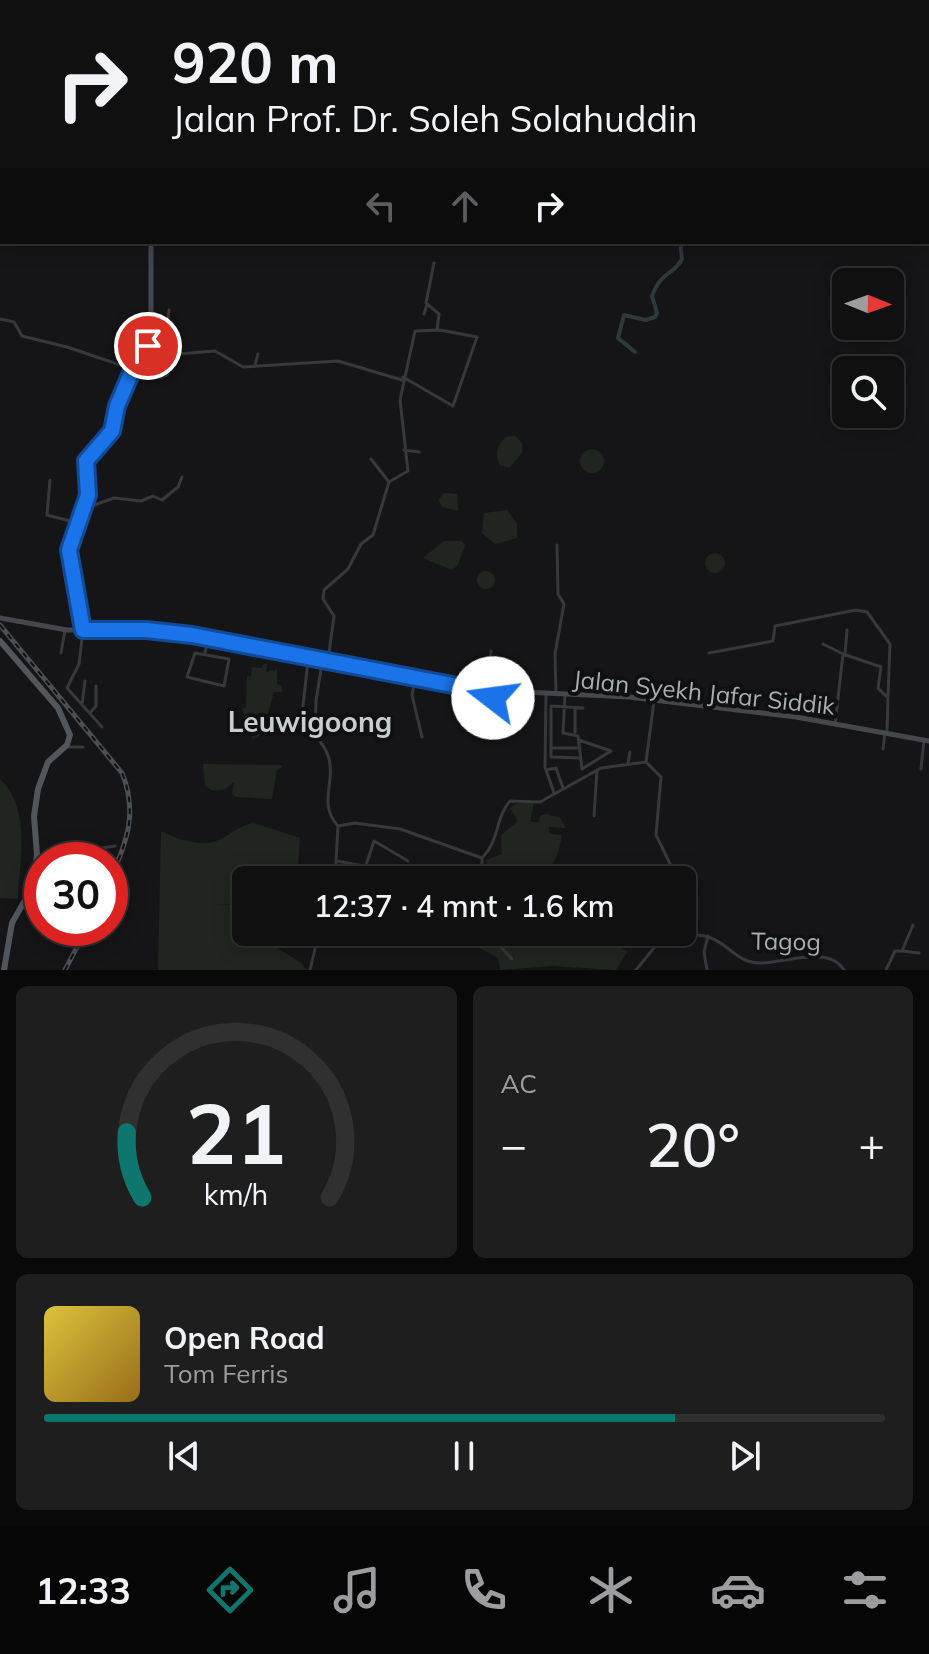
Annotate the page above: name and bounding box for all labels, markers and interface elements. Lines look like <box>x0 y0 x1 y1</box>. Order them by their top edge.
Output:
text: 920 m <box>172 27 339 97</box>
icon: right <box>40 32 144 136</box>
text: Jalan Prof. Dr. Soleh Solahuddin <box>172 96 698 141</box>
icon: left <box>359 184 403 228</box>
icon: ahead <box>443 184 487 228</box>
icon: right <box>527 184 571 228</box>
north arrow <box>832 268 904 340</box>
map controls <box>832 268 904 428</box>
pin <box>114 312 182 380</box>
icon: arrive <box>126 324 170 368</box>
button: search <box>832 356 904 428</box>
position arrow <box>451 656 535 740</box>
street label: Jalan Syekh Jafar Siddik <box>572 663 837 721</box>
district label: Leuwigoong <box>228 704 392 739</box>
speed limit sign: 30 <box>24 842 128 946</box>
text: 12:37 · 4 mnt · 1.6 km <box>314 887 614 925</box>
street label: Tagog <box>751 925 821 957</box>
text: AC <box>501 1067 537 1100</box>
text: 21 <box>186 1080 286 1185</box>
text: 20° <box>646 1107 740 1182</box>
text: − <box>501 1117 527 1172</box>
text: + <box>859 1117 885 1172</box>
text: km/h <box>204 1176 269 1212</box>
text: Open Road <box>164 1319 325 1357</box>
text: Tom Ferris <box>164 1357 288 1390</box>
icon: previous <box>162 1434 206 1478</box>
icon: pause <box>442 1434 486 1478</box>
icon: next <box>723 1434 767 1478</box>
icon: directions <box>202 1562 258 1618</box>
icon: music <box>329 1562 385 1618</box>
icon: phone <box>456 1562 512 1618</box>
icon: climate <box>583 1562 639 1618</box>
icon: car <box>710 1562 766 1618</box>
icon: filters <box>837 1562 893 1618</box>
text: 12:33 <box>36 1568 131 1613</box>

